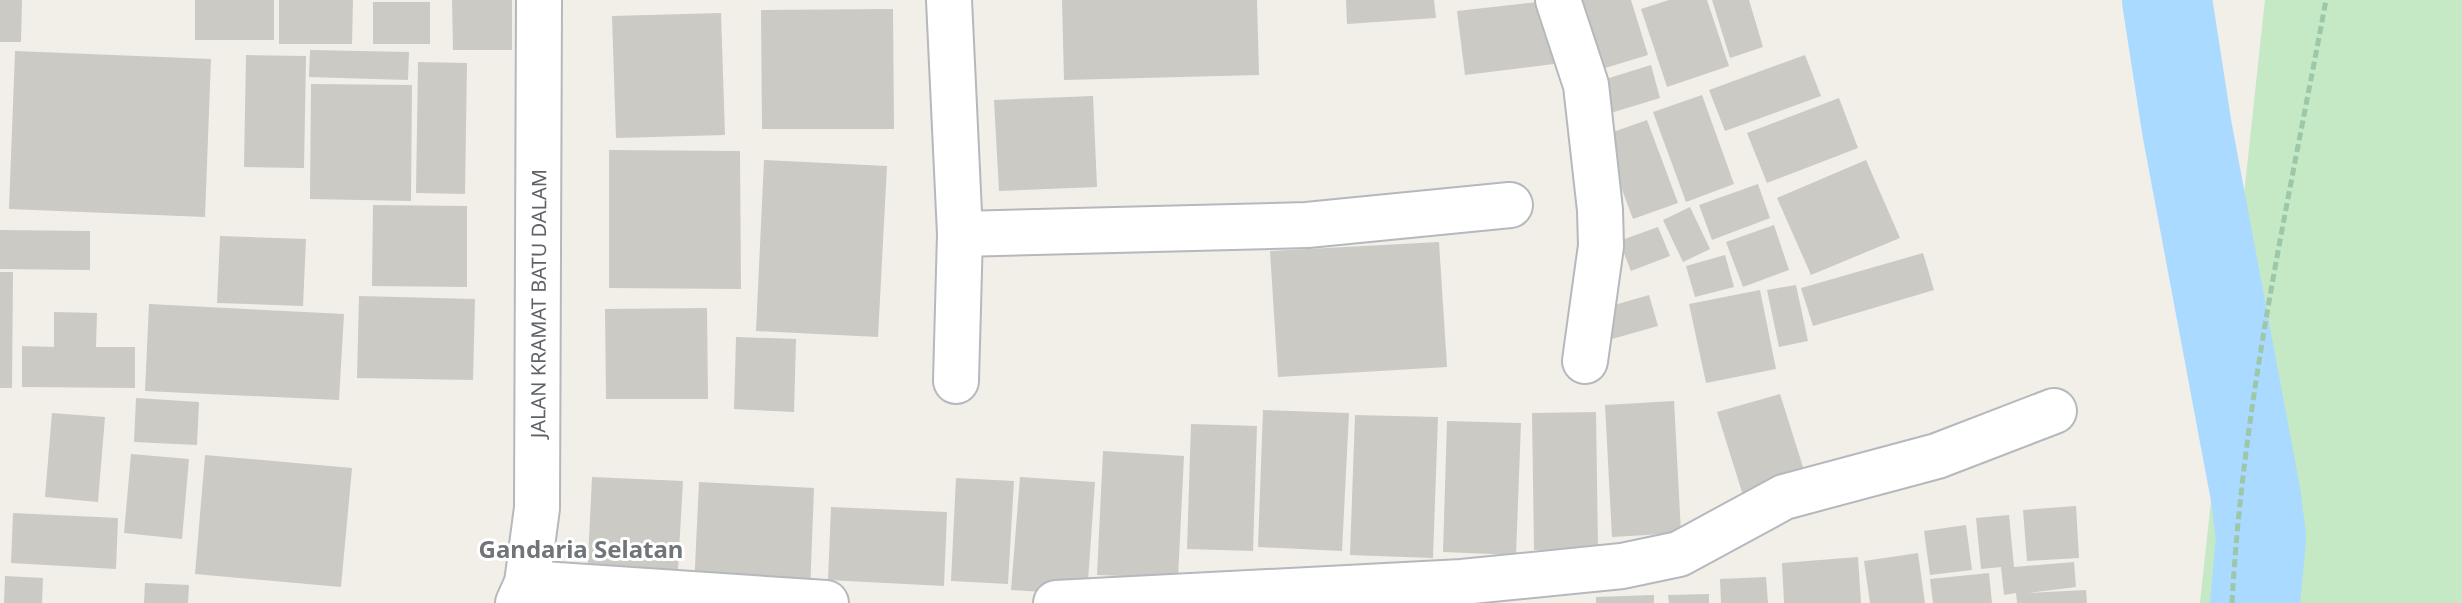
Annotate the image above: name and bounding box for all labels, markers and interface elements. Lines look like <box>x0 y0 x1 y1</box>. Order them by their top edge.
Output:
street label: JALAN KRAMAT BATU DALAM <box>524 169 552 440</box>
district label: Gandaria Selatan <box>479 532 683 565</box>

